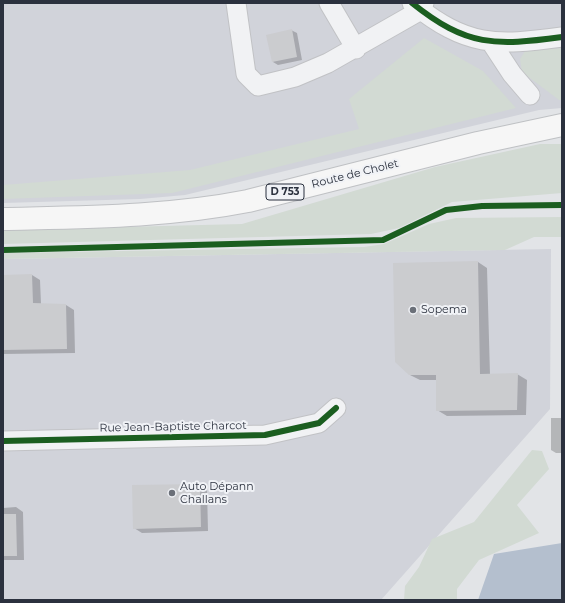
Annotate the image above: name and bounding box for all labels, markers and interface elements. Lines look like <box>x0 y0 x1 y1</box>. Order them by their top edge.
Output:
street label: Route de Cholet <box>310 157 400 191</box>
road number: D 753 <box>266 184 304 200</box>
place label: Sopema <box>421 303 467 317</box>
marker: Sopema <box>408 305 418 315</box>
street label: Rue Jean-Baptiste Charcot <box>99 419 247 435</box>
place label: Auto Dépann Challans <box>180 480 254 506</box>
marker: Auto Dépann Challans <box>167 488 177 498</box>

